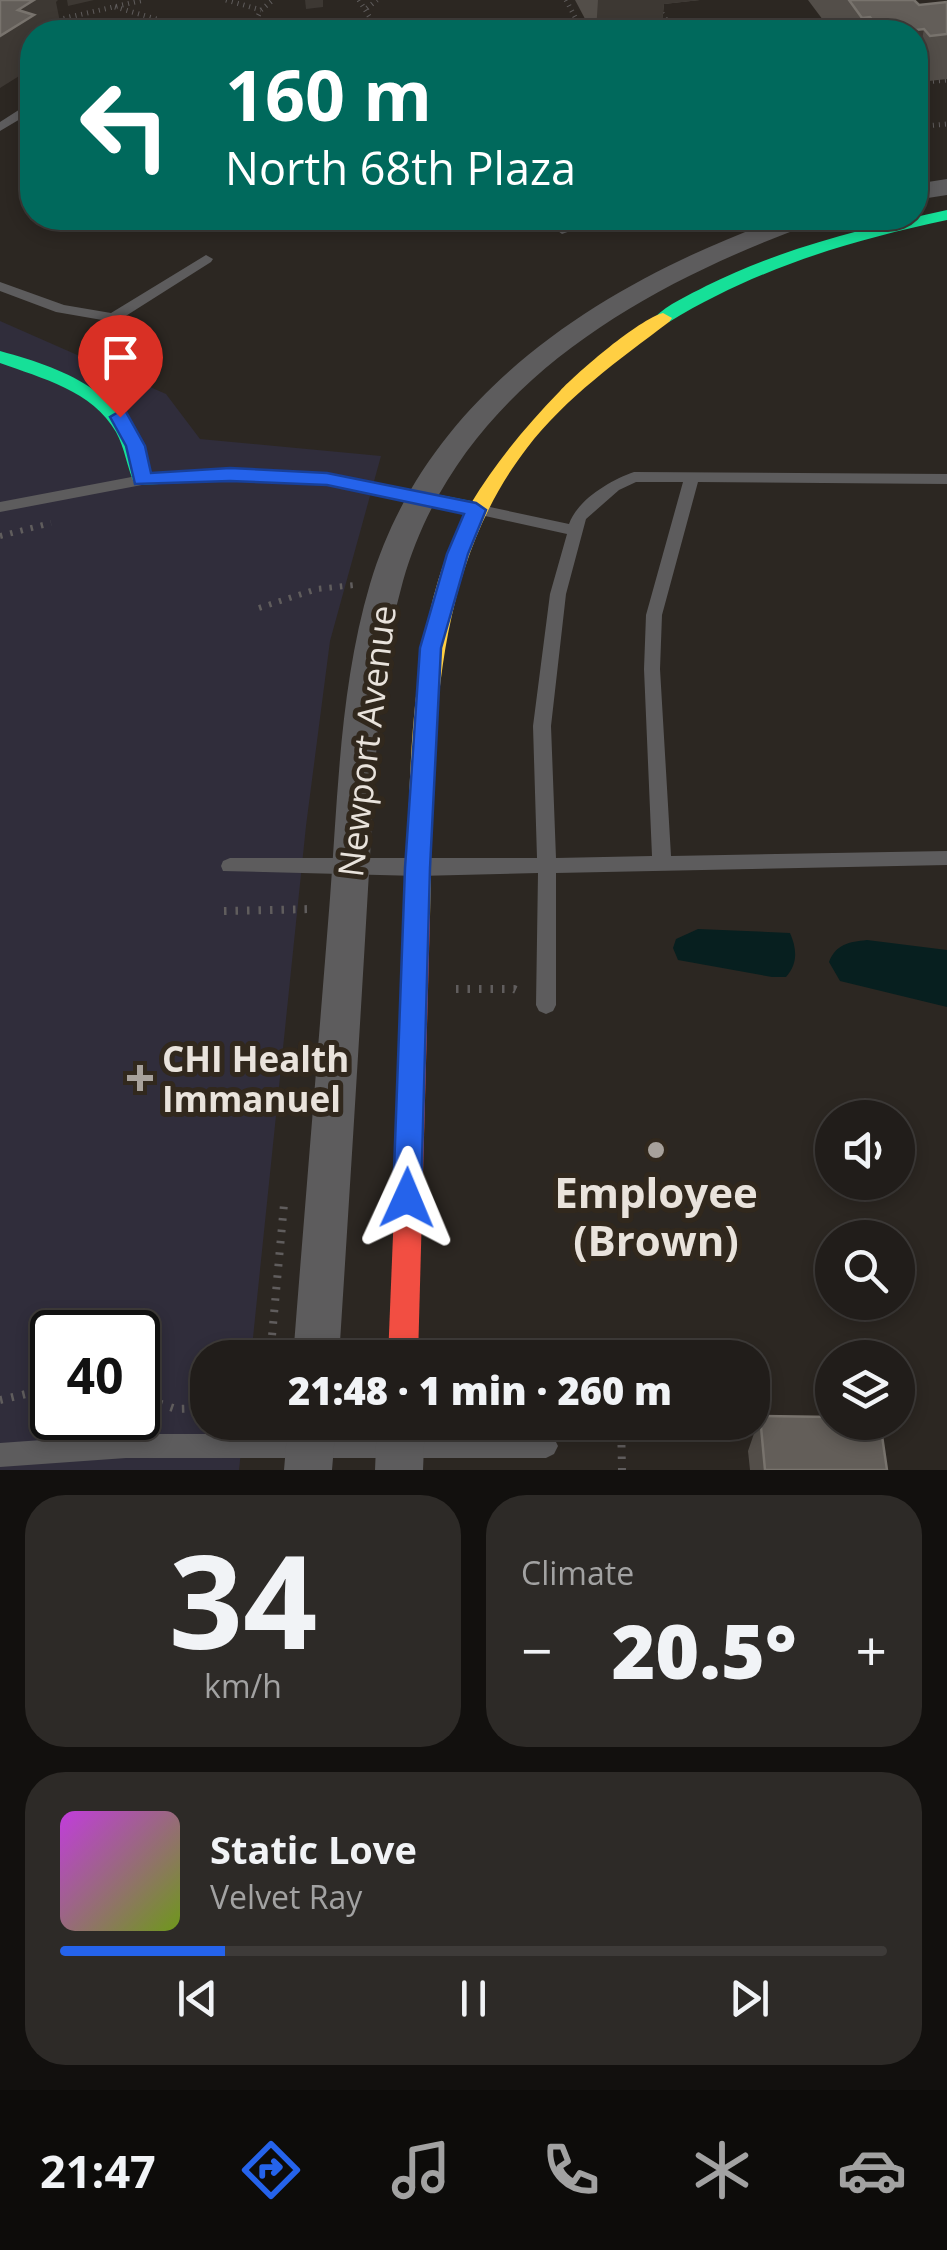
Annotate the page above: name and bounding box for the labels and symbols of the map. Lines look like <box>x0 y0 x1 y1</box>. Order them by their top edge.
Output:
pin <box>78 315 163 418</box>
street label: Newport Avenue <box>326 602 406 880</box>
place label: CHI Health Immanuel <box>162 1035 349 1122</box>
marker: CHI Health Immanuel <box>127 1065 153 1091</box>
marker: Employee (Brown) <box>645 1139 667 1161</box>
position arrow <box>355 1146 459 1250</box>
place label: Employee (Brown) <box>554 1163 758 1268</box>
speed limit sign: 40 <box>30 1310 160 1440</box>

